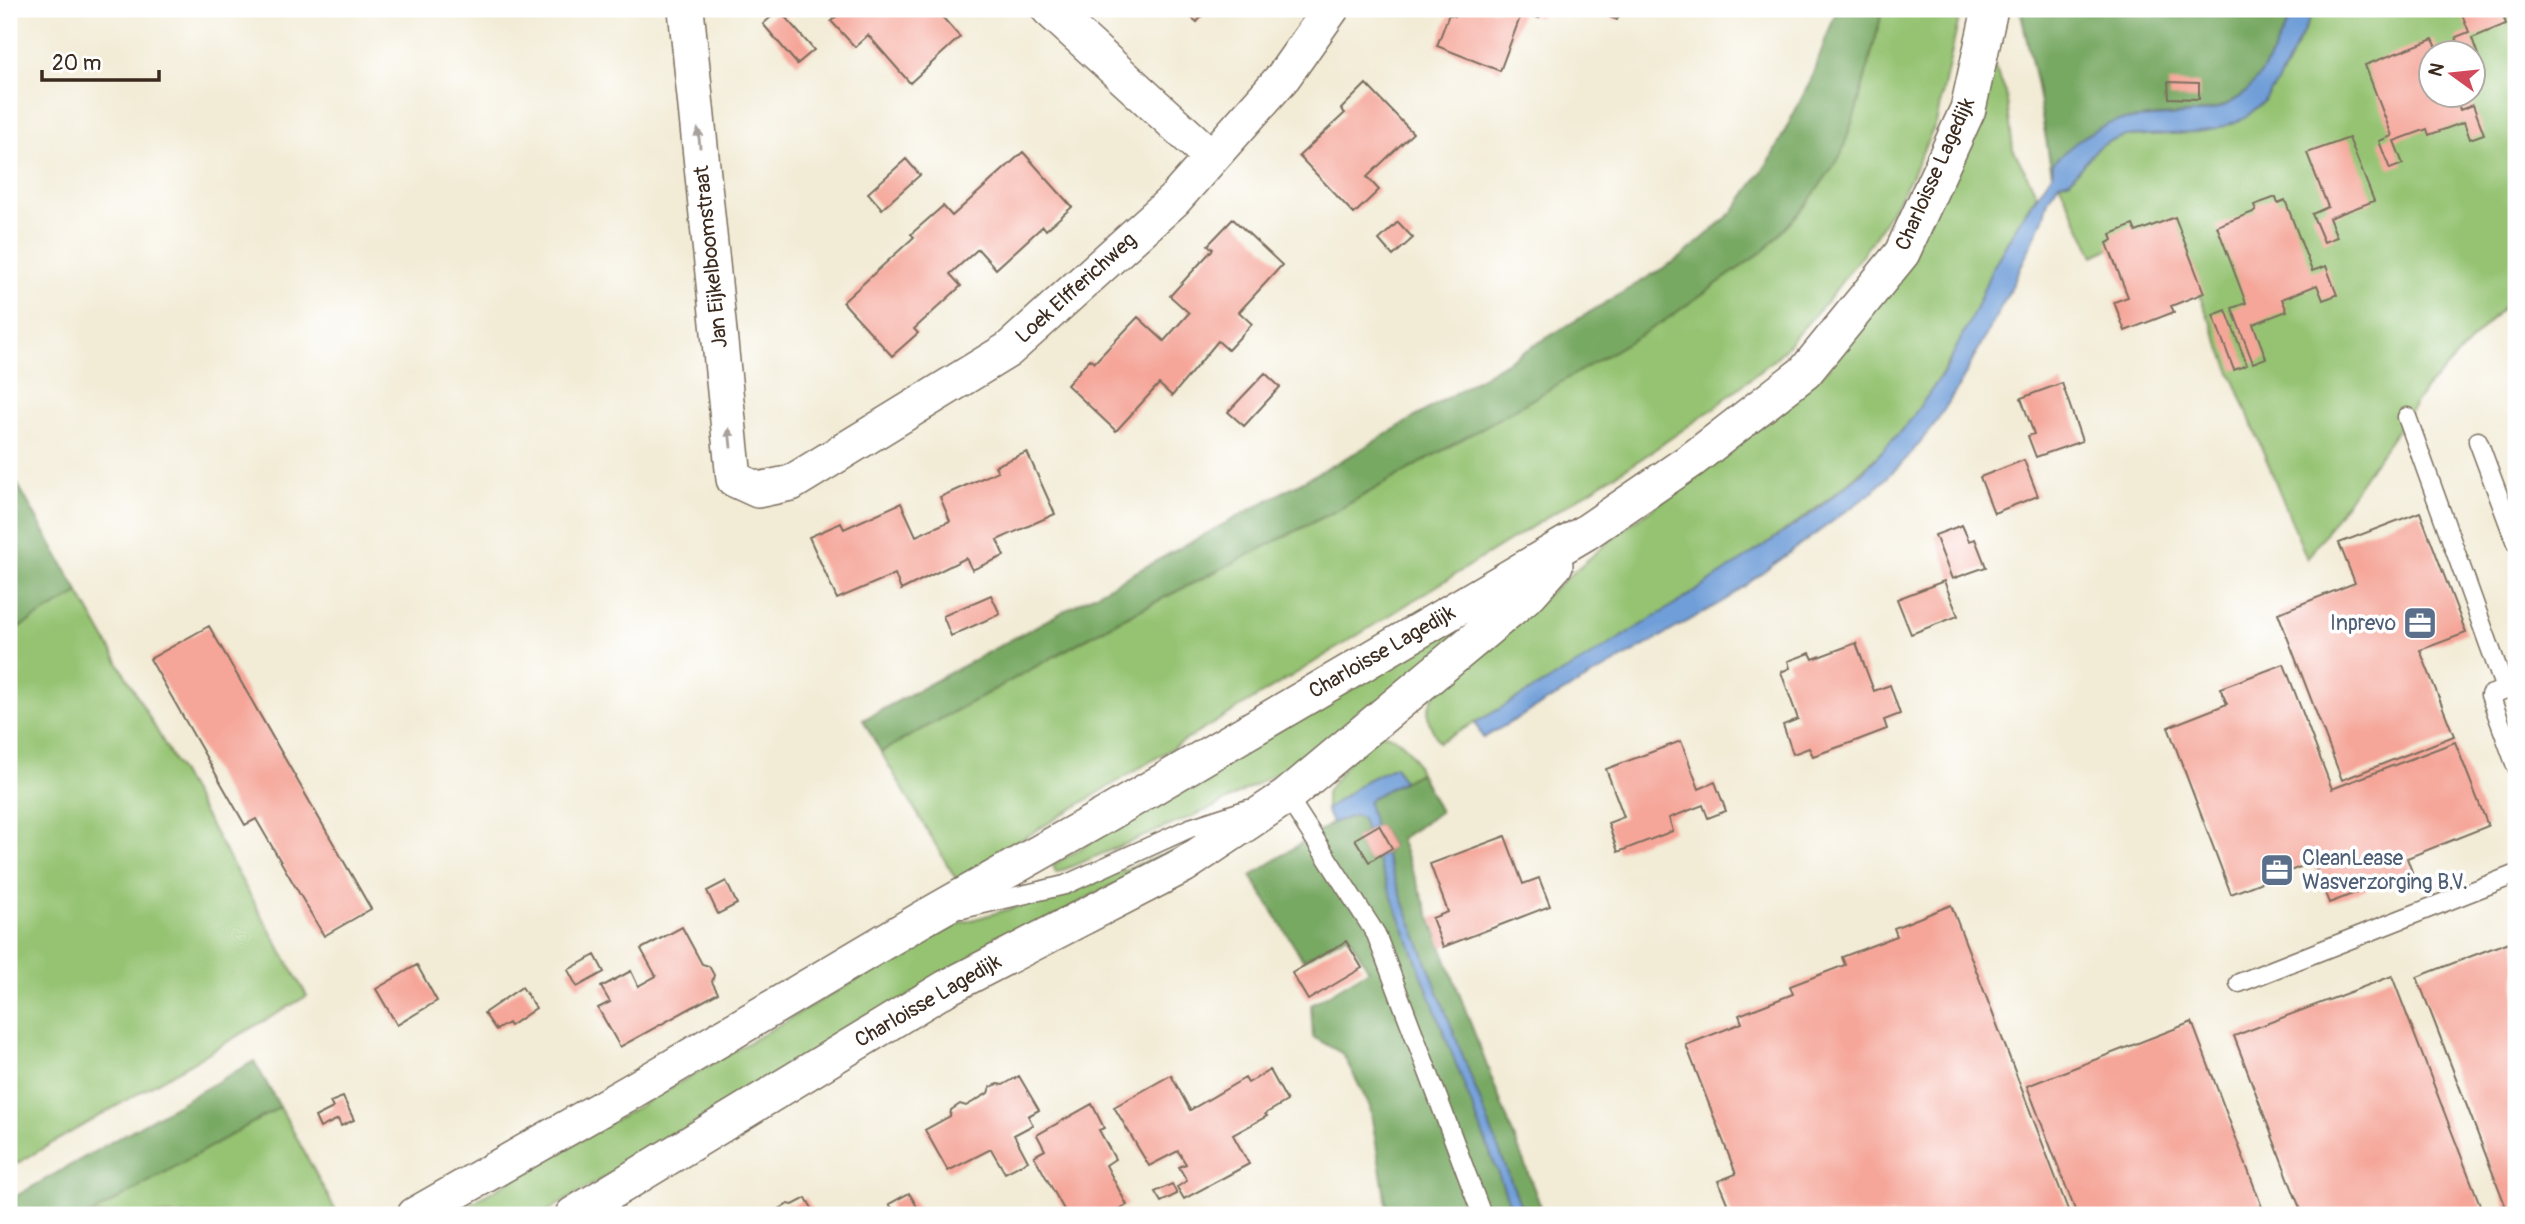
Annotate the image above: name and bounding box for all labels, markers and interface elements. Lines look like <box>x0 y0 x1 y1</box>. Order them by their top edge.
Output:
scale bar <box>42 38 159 82</box>
north arrow <box>2416 38 2486 108</box>
text: 20 m <box>52 50 101 77</box>
text: N <box>2423 60 2450 79</box>
street label: Charloisse Lagedijk <box>1889 93 1981 255</box>
one-way arrow <box>693 127 704 149</box>
street label: Jan Eijkelboomstraat <box>688 164 734 350</box>
street label: Loek Elfferichweg <box>1010 227 1142 349</box>
one-way arrow <box>724 427 735 449</box>
street label: Charloisse Lagedijk <box>1304 599 1460 705</box>
office icon: Inprevo <box>2401 604 2439 642</box>
place label: Inprevo <box>2330 610 2396 637</box>
place label: CleanLease Wasverzorging B.V. <box>2302 845 2468 896</box>
office icon: CleanLease Wasverzorging B.V. <box>2258 851 2296 889</box>
street label: Charloisse Lagedijk <box>850 948 1006 1054</box>

